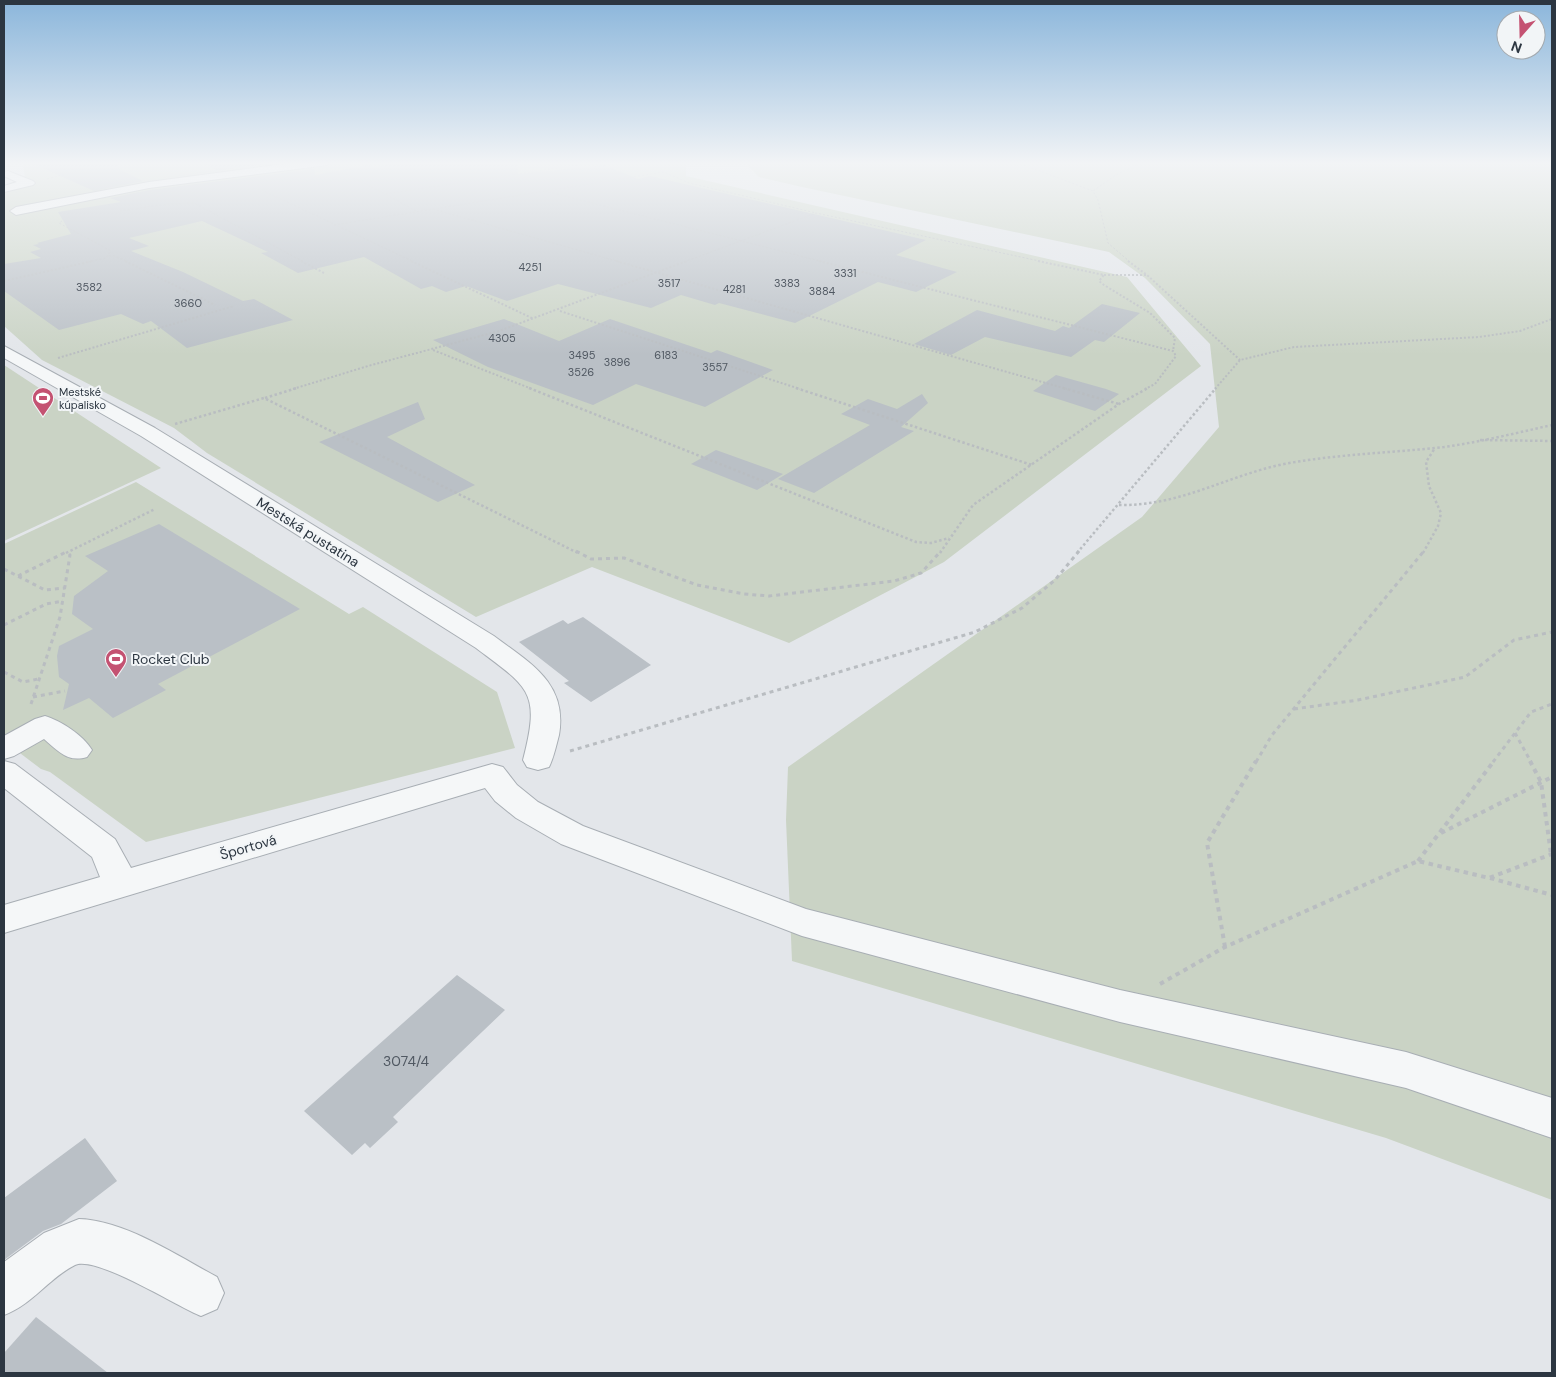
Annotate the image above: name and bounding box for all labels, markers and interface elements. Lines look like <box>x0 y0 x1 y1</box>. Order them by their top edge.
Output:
north arrow <box>1496 10 1546 60</box>
text: N <box>1509 37 1524 57</box>
house number: 4251 <box>518 260 542 274</box>
house number: 3331 <box>834 266 856 280</box>
house number: 3517 <box>658 276 680 290</box>
house number: 3383 <box>774 276 800 290</box>
house number: 3582 <box>76 280 102 294</box>
house number: 4281 <box>723 282 745 296</box>
house number: 3884 <box>809 284 836 298</box>
house number: 3660 <box>174 296 202 310</box>
house number: 4305 <box>488 331 516 345</box>
house number: 3495 <box>569 348 596 362</box>
house number: 6183 <box>654 348 678 362</box>
house number: 3896 <box>604 355 630 369</box>
house number: 3557 <box>702 360 728 374</box>
house number: 3526 <box>568 365 594 379</box>
place label: Mestské kúpalisko <box>59 385 106 412</box>
sports icon: Mestské kúpalisko <box>31 386 55 417</box>
street label: Mestská pustatina <box>253 493 363 571</box>
sports icon: Rocket Club <box>104 647 128 678</box>
place label: Rocket Club <box>132 650 210 668</box>
street label: Športová <box>218 830 278 864</box>
house number: 3074/4 <box>383 1052 429 1070</box>

